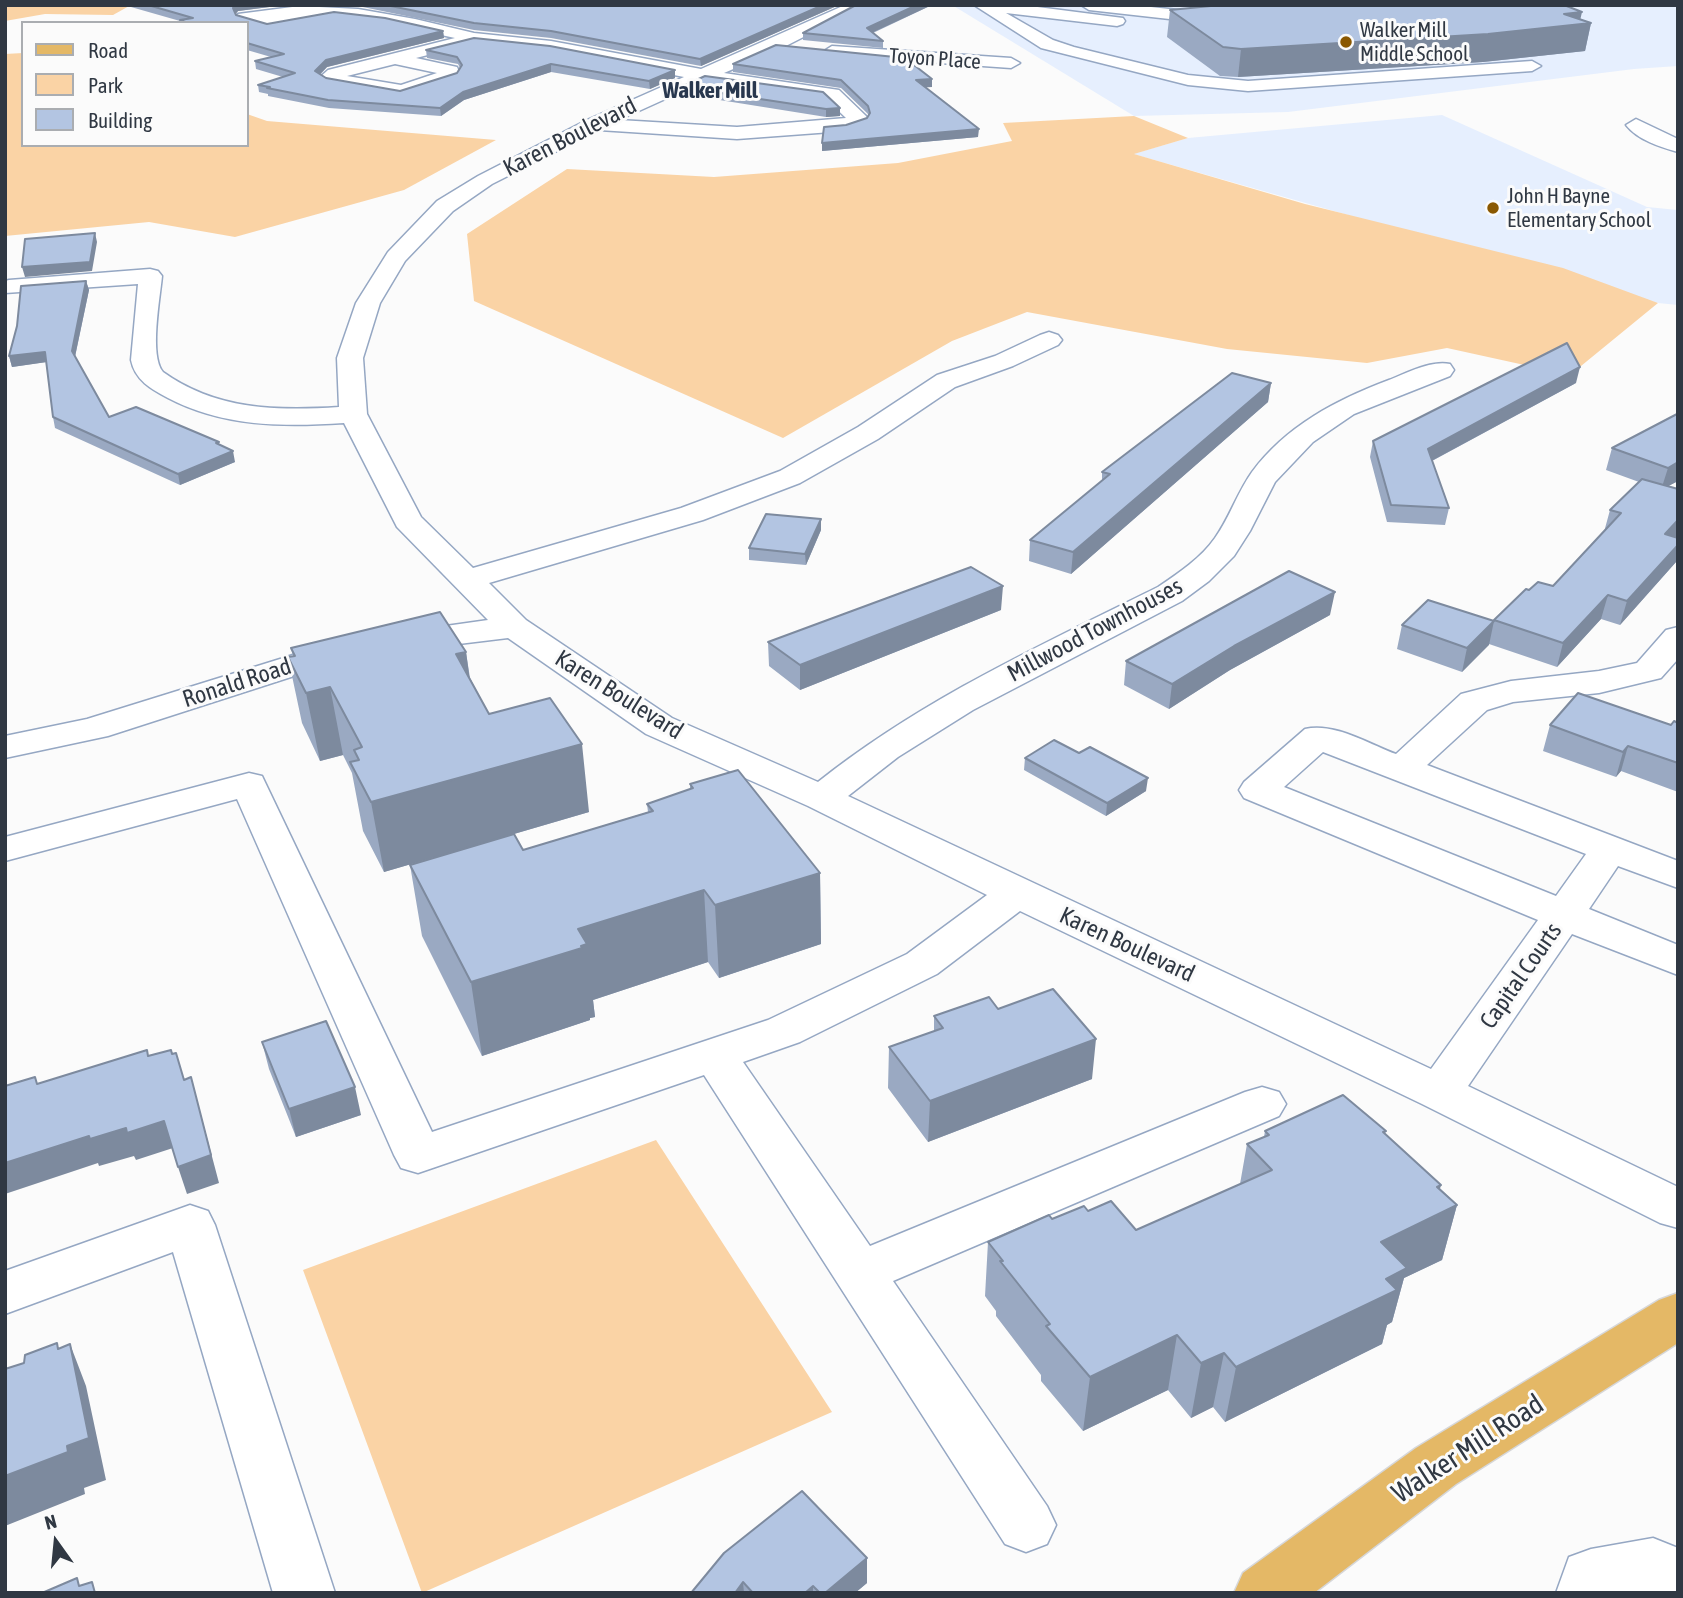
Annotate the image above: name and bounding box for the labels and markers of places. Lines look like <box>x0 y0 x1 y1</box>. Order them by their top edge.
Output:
place label: Walker Mill Middle School <box>1360 17 1469 67</box>
marker: Walker Mill Middle School <box>1338 34 1354 50</box>
place label: John H Bayne Elementary School <box>1507 183 1651 233</box>
marker: John H Bayne Elementary School <box>1485 200 1501 216</box>

